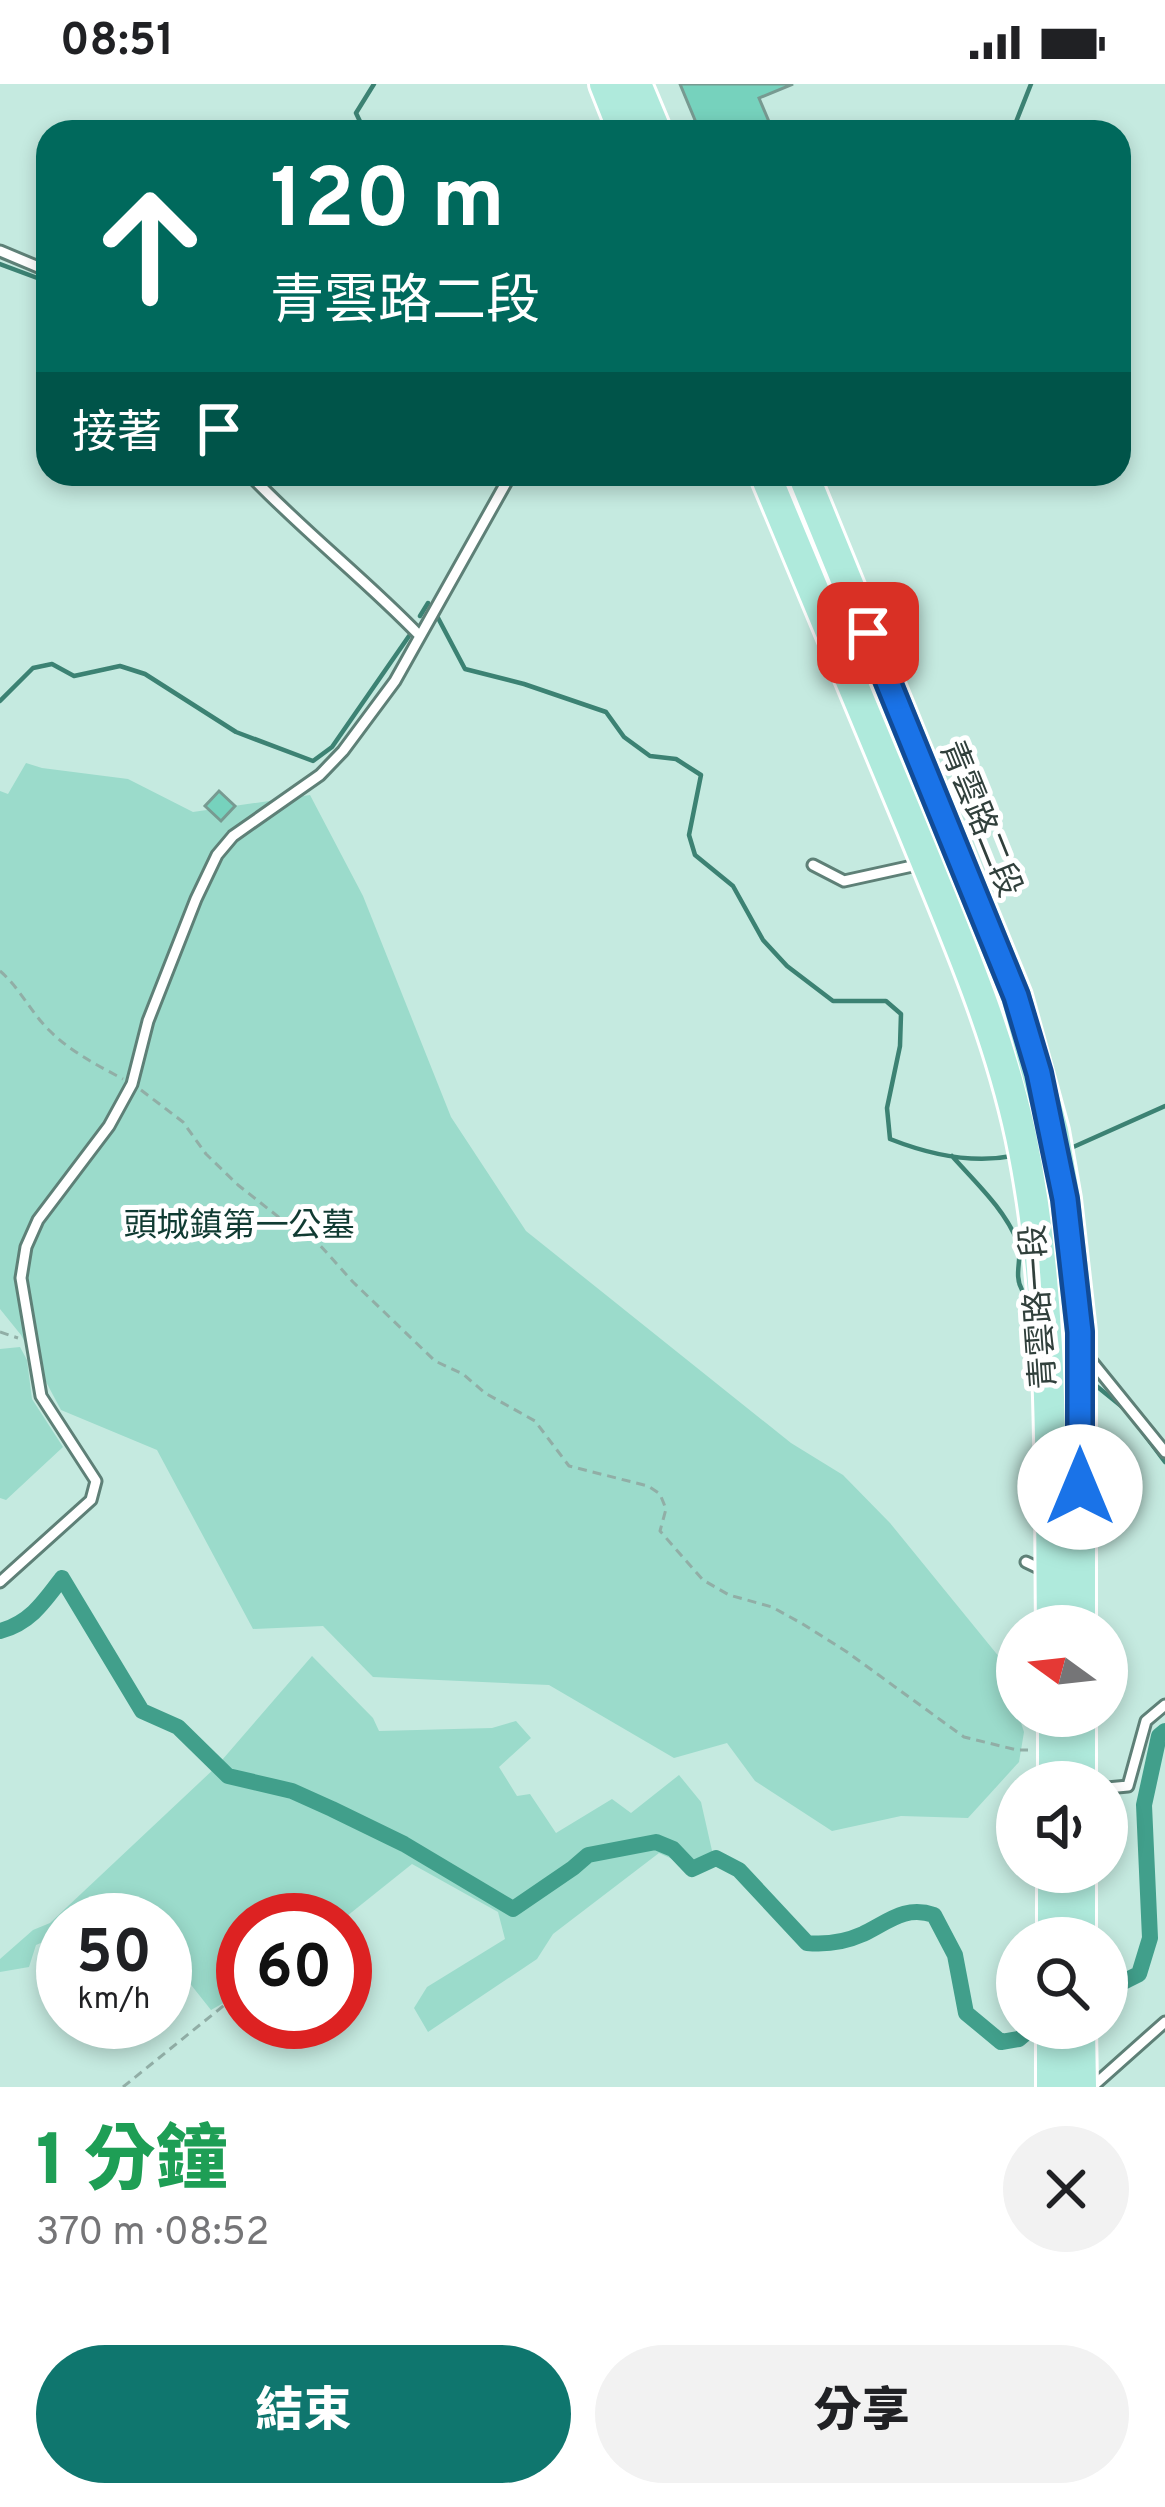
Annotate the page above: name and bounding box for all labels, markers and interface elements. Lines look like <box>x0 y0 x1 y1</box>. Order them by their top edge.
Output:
text: 08:51 <box>60 14 174 71</box>
text: 120 m <box>270 151 505 257</box>
icon: ahead <box>72 168 228 324</box>
text: 青雲路二段 <box>270 270 540 339</box>
icon: arrive <box>186 396 252 462</box>
text: 接著 <box>72 407 162 464</box>
pin <box>817 582 919 684</box>
icon: arrive <box>835 600 901 666</box>
street label: 青雲路二段 <box>928 735 1029 904</box>
park label: 頭城鎮第一公墓 <box>124 1207 355 1249</box>
street label: 青雲路一段 <box>1014 1223 1068 1390</box>
position arrow <box>1017 1424 1143 1550</box>
north arrow <box>996 1605 1128 1737</box>
map controls <box>996 1605 1128 2049</box>
button: sound <box>996 1761 1128 1893</box>
speed limit sign: 60 <box>216 1893 372 2049</box>
button: search <box>996 1917 1128 2049</box>
text: 50 <box>76 1918 152 1994</box>
text: km/h <box>78 1982 150 2019</box>
text: 1 分鐘 <box>36 2119 228 2211</box>
button: close <box>1003 2126 1129 2252</box>
text: 370 m · 08:52 <box>36 2210 269 2259</box>
button: 結束 <box>36 2345 571 2483</box>
button: 分享 <box>595 2345 1129 2483</box>

